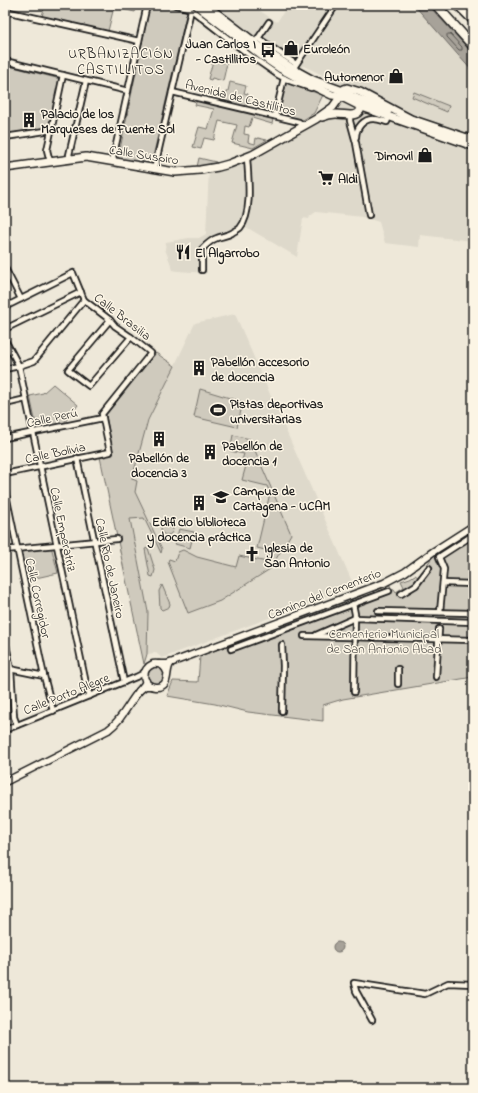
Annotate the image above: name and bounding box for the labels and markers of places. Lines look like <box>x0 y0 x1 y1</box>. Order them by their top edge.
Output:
place label: Juan Carlos I - Castillitos <box>186 35 256 69</box>
shop icon: Euroleón <box>282 39 300 57</box>
place label: Euroleón <box>303 40 350 59</box>
bus stop icon: Juan Carlos I - Castillitos <box>259 41 277 59</box>
shop icon: Automenor <box>387 67 405 85</box>
place label: Automenor <box>324 68 385 87</box>
place label: Palacio de los Marqueses de Fuente Sol <box>41 105 175 139</box>
building icon: Palacio de los Marqueses de Fuente Sol <box>20 111 38 129</box>
shop icon: Dimovil <box>416 146 434 164</box>
place label: Dimovil <box>374 147 413 166</box>
supermarket icon: Aldi <box>317 169 335 187</box>
place label: Aldi <box>338 170 358 189</box>
restaurant icon: El Algarrobo <box>174 243 192 261</box>
place label: El Algarrobo <box>195 244 260 265</box>
place label: Pabellón accesorio de docencia <box>211 353 309 387</box>
building icon: Pabellón accesorio de docencia <box>190 359 208 377</box>
place label: Pistas deportivas universitarias <box>230 395 324 429</box>
sports icon: Pistas deportivas universitarias <box>209 401 227 419</box>
building icon: Pabellón de docencia 3 <box>150 430 168 448</box>
place label: Pabellón de docencia 1 <box>222 437 284 471</box>
building icon: Pabellón de docencia 1 <box>201 443 219 461</box>
place label: Pabellón de docencia 3 <box>129 449 190 483</box>
place label: Campus de Cartagena - UCAM <box>233 482 330 518</box>
school or university icon: Campus de Cartagena - UCAM <box>212 488 230 506</box>
building icon: Edificio biblioteca y docencia práctica <box>190 494 208 512</box>
place label: Edificio biblioteca y docencia práctica <box>147 513 251 549</box>
place label: Iglesia de San Antonio <box>264 539 330 573</box>
church icon: Iglesia de San Antonio <box>243 545 261 563</box>

